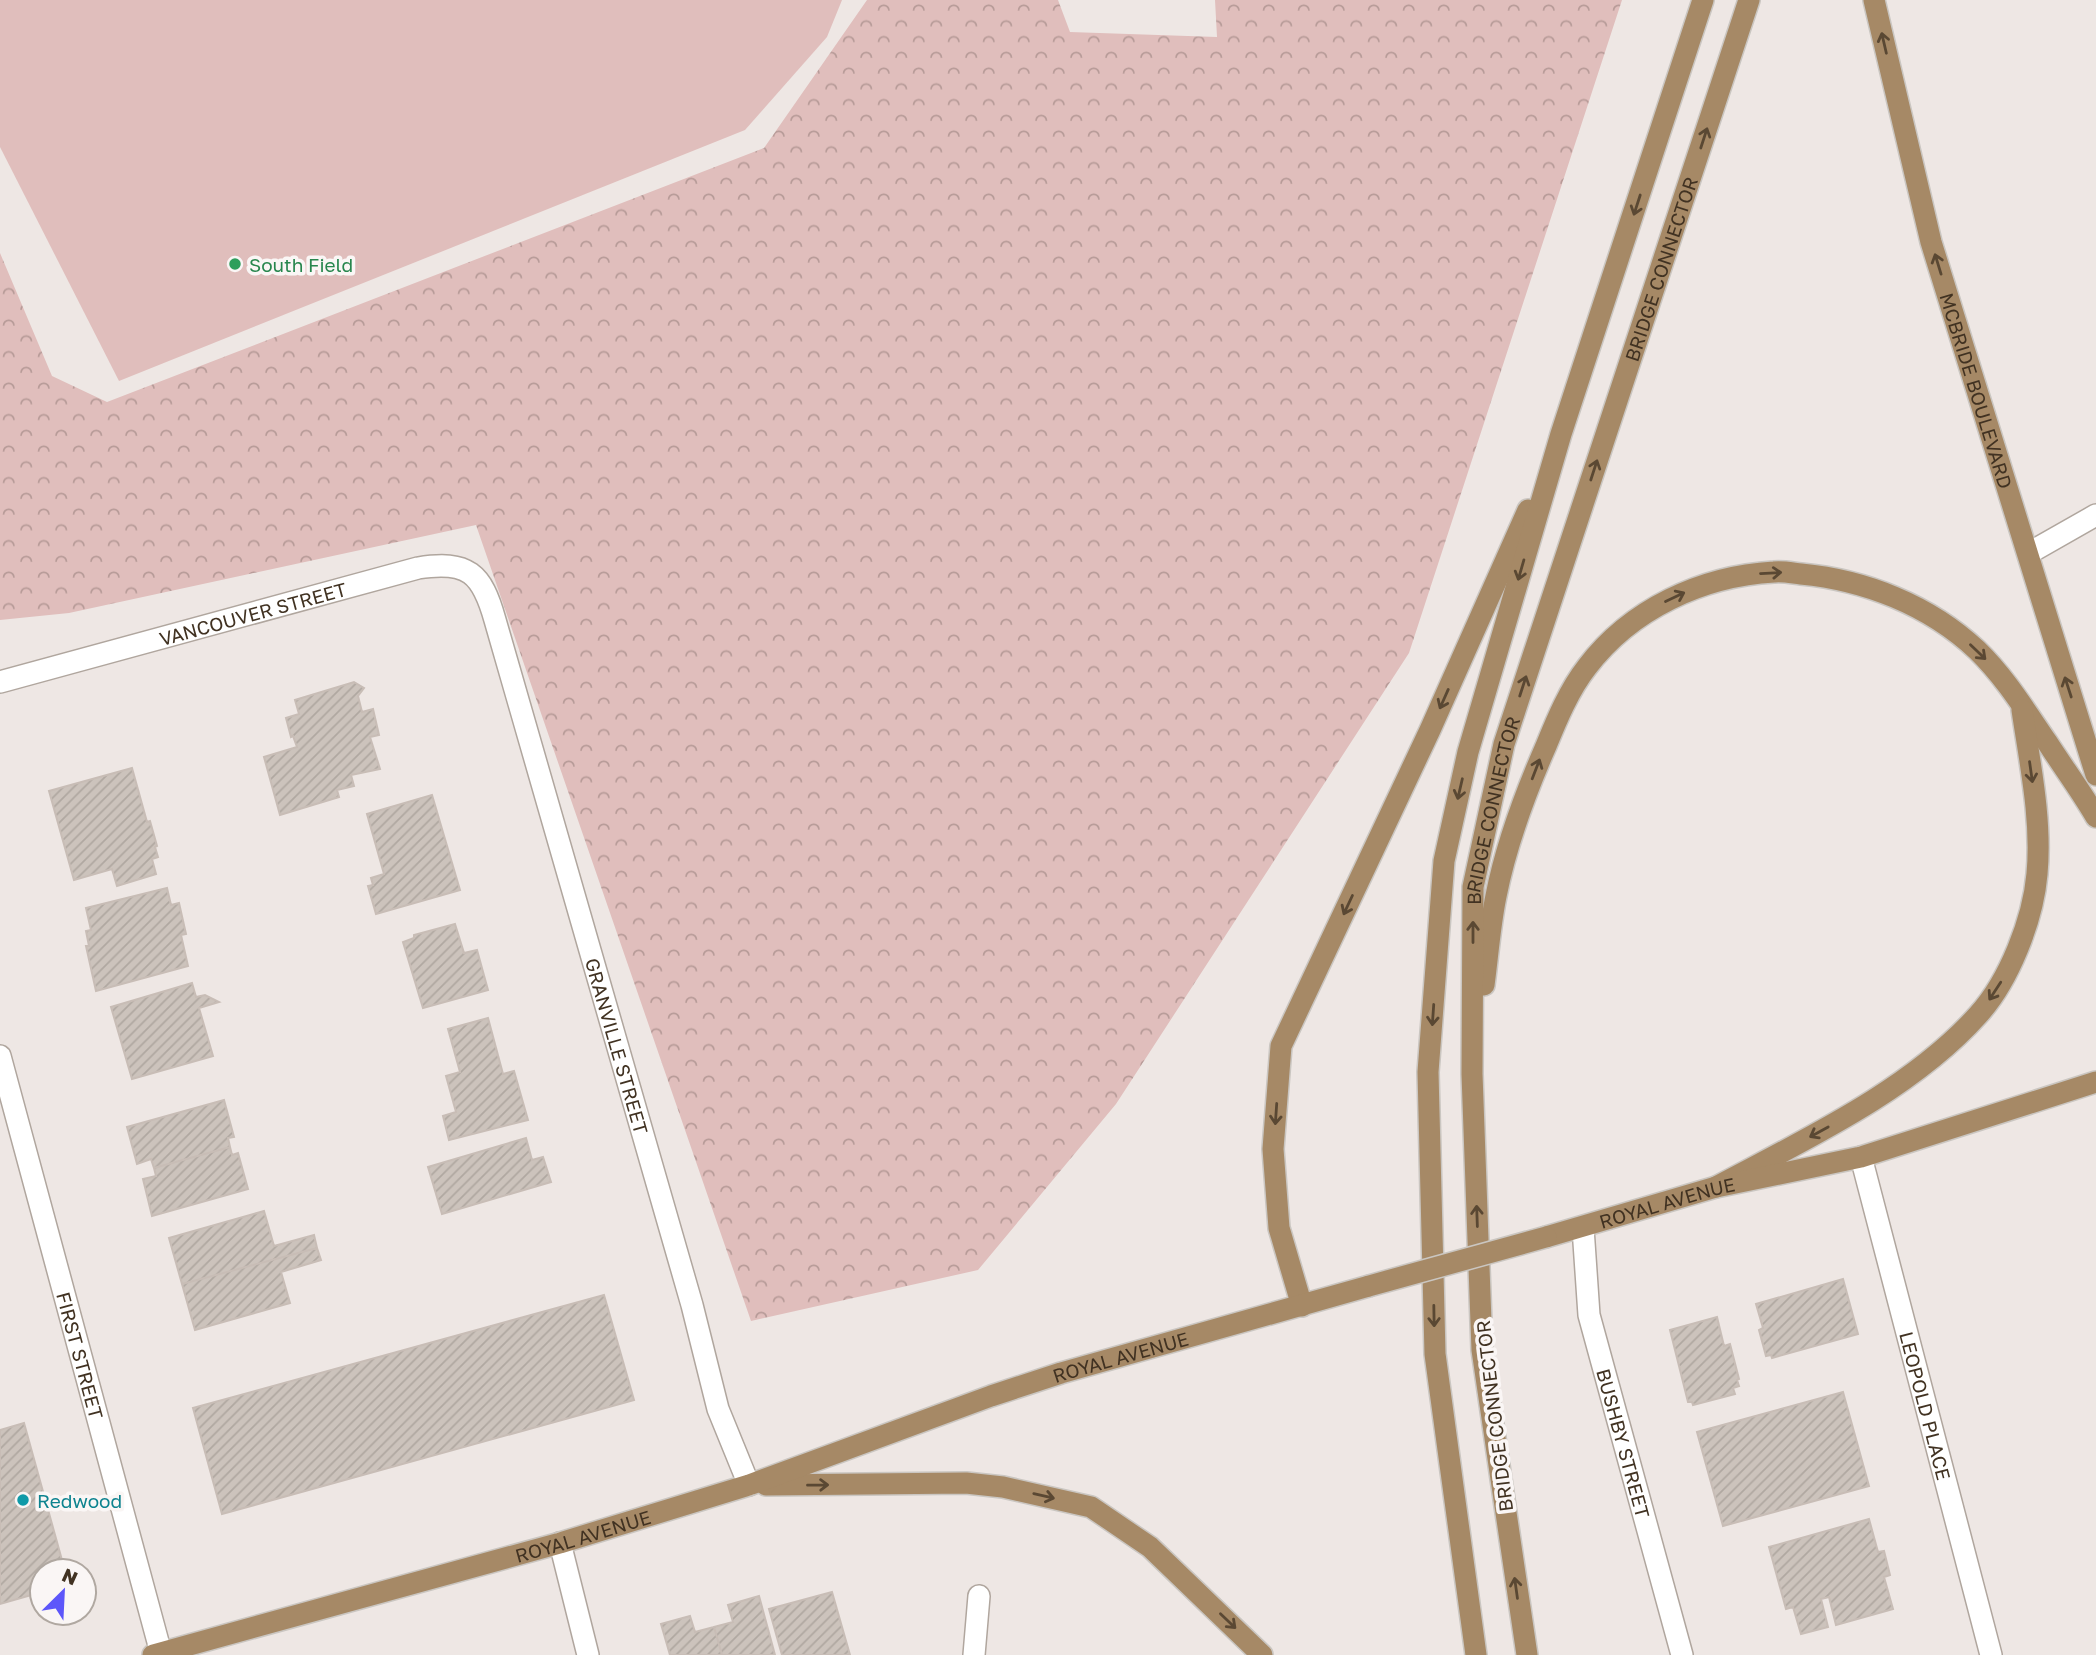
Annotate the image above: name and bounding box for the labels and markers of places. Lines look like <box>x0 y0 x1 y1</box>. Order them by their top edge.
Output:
place label: South Field <box>249 253 353 276</box>
marker: South Field <box>227 256 243 272</box>
place label: Redwood <box>37 1489 122 1512</box>
marker: Redwood <box>15 1492 31 1508</box>

